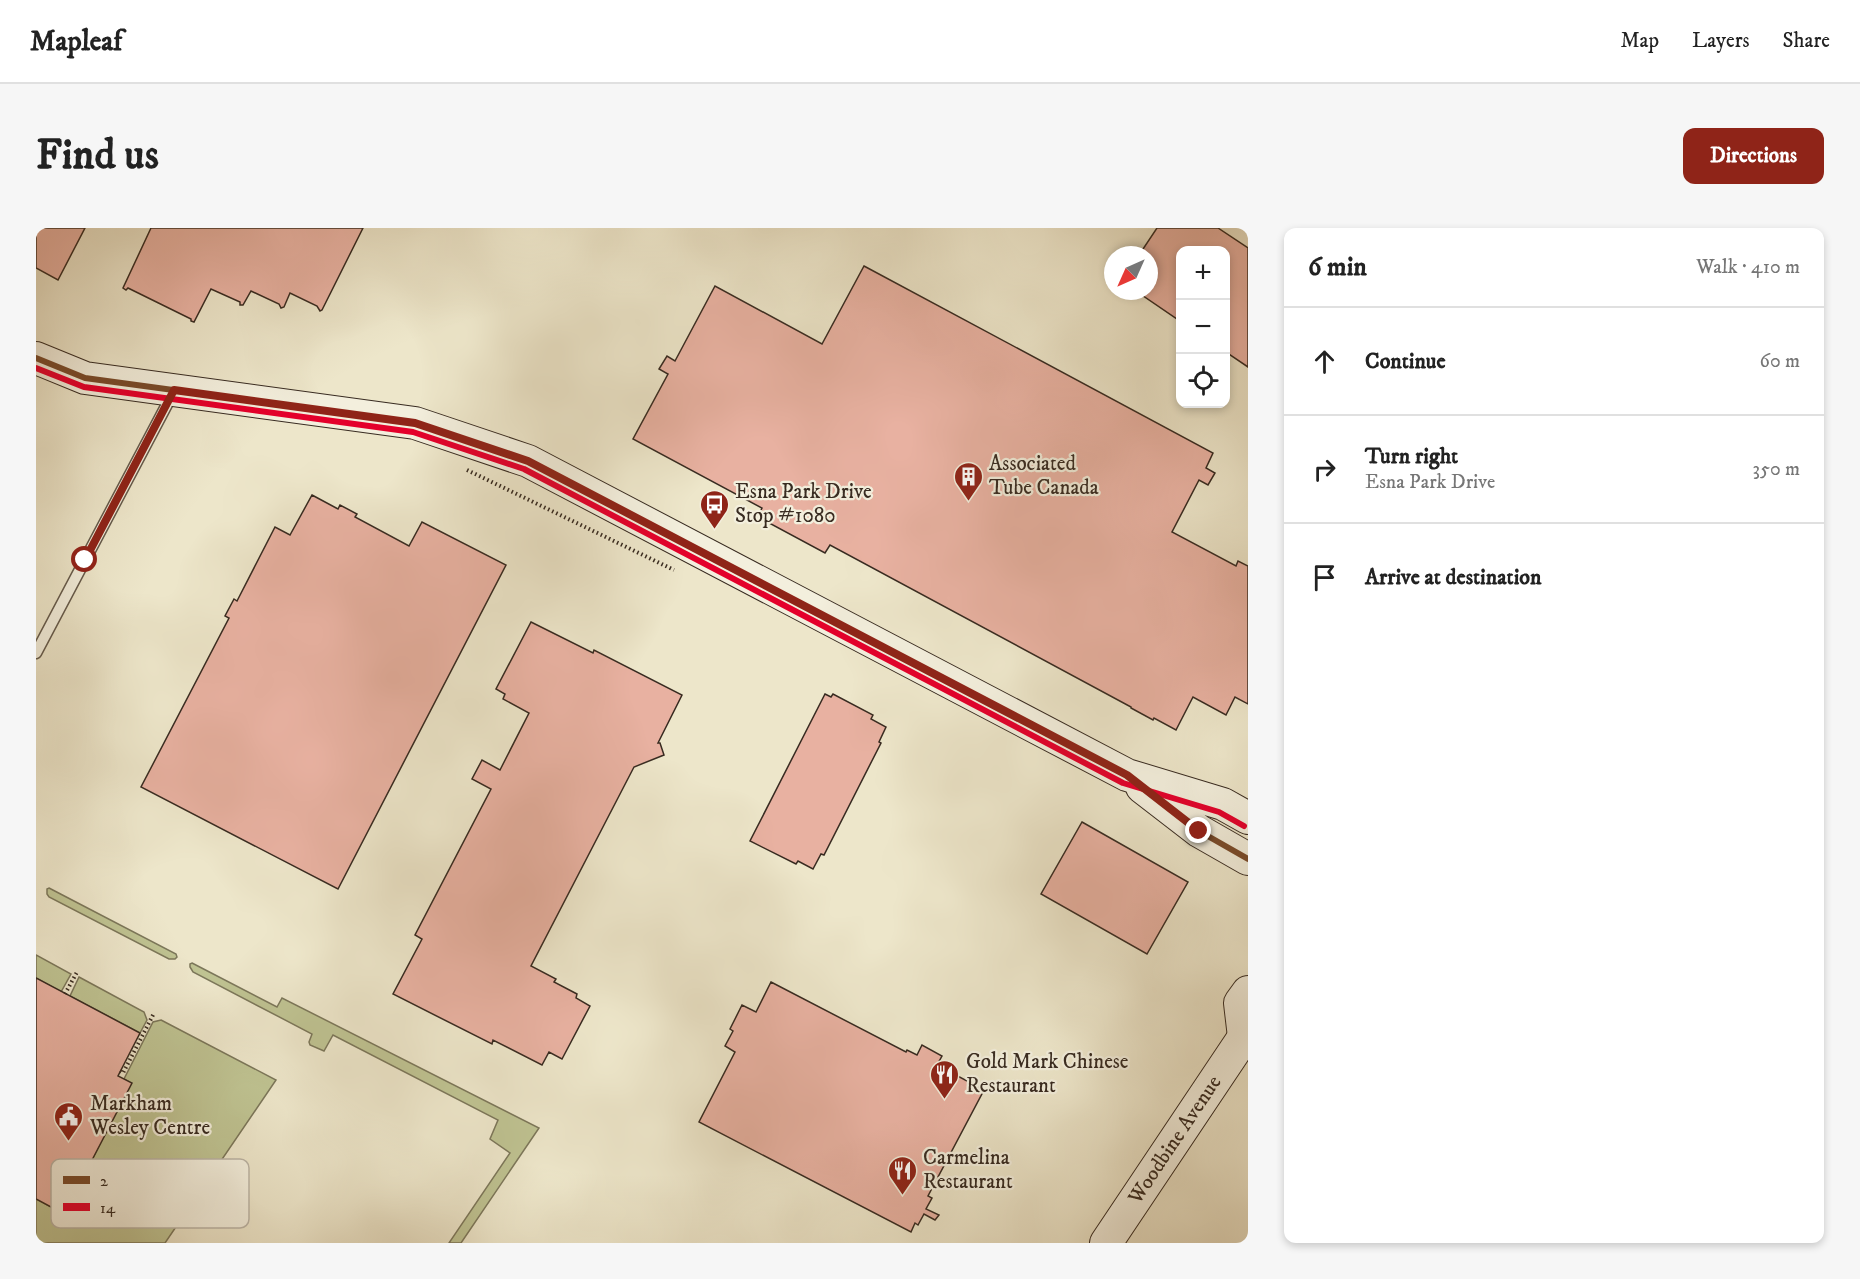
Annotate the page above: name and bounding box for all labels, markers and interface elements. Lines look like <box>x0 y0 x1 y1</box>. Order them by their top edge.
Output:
text: Mapleaf <box>30 24 122 59</box>
text: Map <box>1620 28 1659 54</box>
text: Layers <box>1692 28 1750 54</box>
text: Share <box>1783 28 1830 54</box>
button: Directions <box>1683 128 1824 184</box>
text: Find us <box>36 130 159 182</box>
north arrow <box>1104 246 1158 300</box>
map controls <box>1176 246 1230 408</box>
button: + <box>1176 246 1230 300</box>
text: 6 min <box>1308 251 1367 284</box>
text: Walk · 410 m <box>1696 255 1800 280</box>
button: − <box>1176 300 1230 354</box>
icon: ahead <box>1308 345 1341 378</box>
text: Continue <box>1365 348 1446 375</box>
text: 60 m <box>1760 349 1800 374</box>
button: locate <box>1176 354 1230 408</box>
text: Turn right <box>1365 443 1458 470</box>
place label: Associated Tube Canada <box>989 451 1099 501</box>
icon: right <box>1308 453 1341 486</box>
text: 350 m <box>1753 457 1800 482</box>
building icon: Associated Tube Canada <box>952 460 984 502</box>
text: Esna Park Drive <box>1365 470 1495 495</box>
place label: Esna Park Drive Stop #1080 <box>735 479 872 529</box>
bus stop icon: Esna Park Drive Stop #1080 <box>698 488 730 530</box>
route start <box>71 546 97 572</box>
icon: arrive <box>1308 561 1341 594</box>
text: Arrive at destination <box>1365 564 1542 591</box>
route end <box>1185 817 1211 843</box>
place label: Gold Mark Chinese Restaurant <box>966 1049 1129 1099</box>
restaurant icon: Gold Mark Chinese Restaurant <box>929 1058 961 1100</box>
street label: Woodbine Avenue <box>1122 1071 1227 1210</box>
place label: Markham Wesley Centre <box>89 1091 210 1141</box>
public building icon: Markham Wesley Centre <box>53 1100 85 1142</box>
place label: Carmelina Restaurant <box>923 1145 1013 1195</box>
restaurant icon: Carmelina Restaurant <box>886 1154 918 1196</box>
legend <box>51 1159 249 1228</box>
text: 2 <box>100 1171 108 1191</box>
text: 14 <box>100 1198 116 1218</box>

